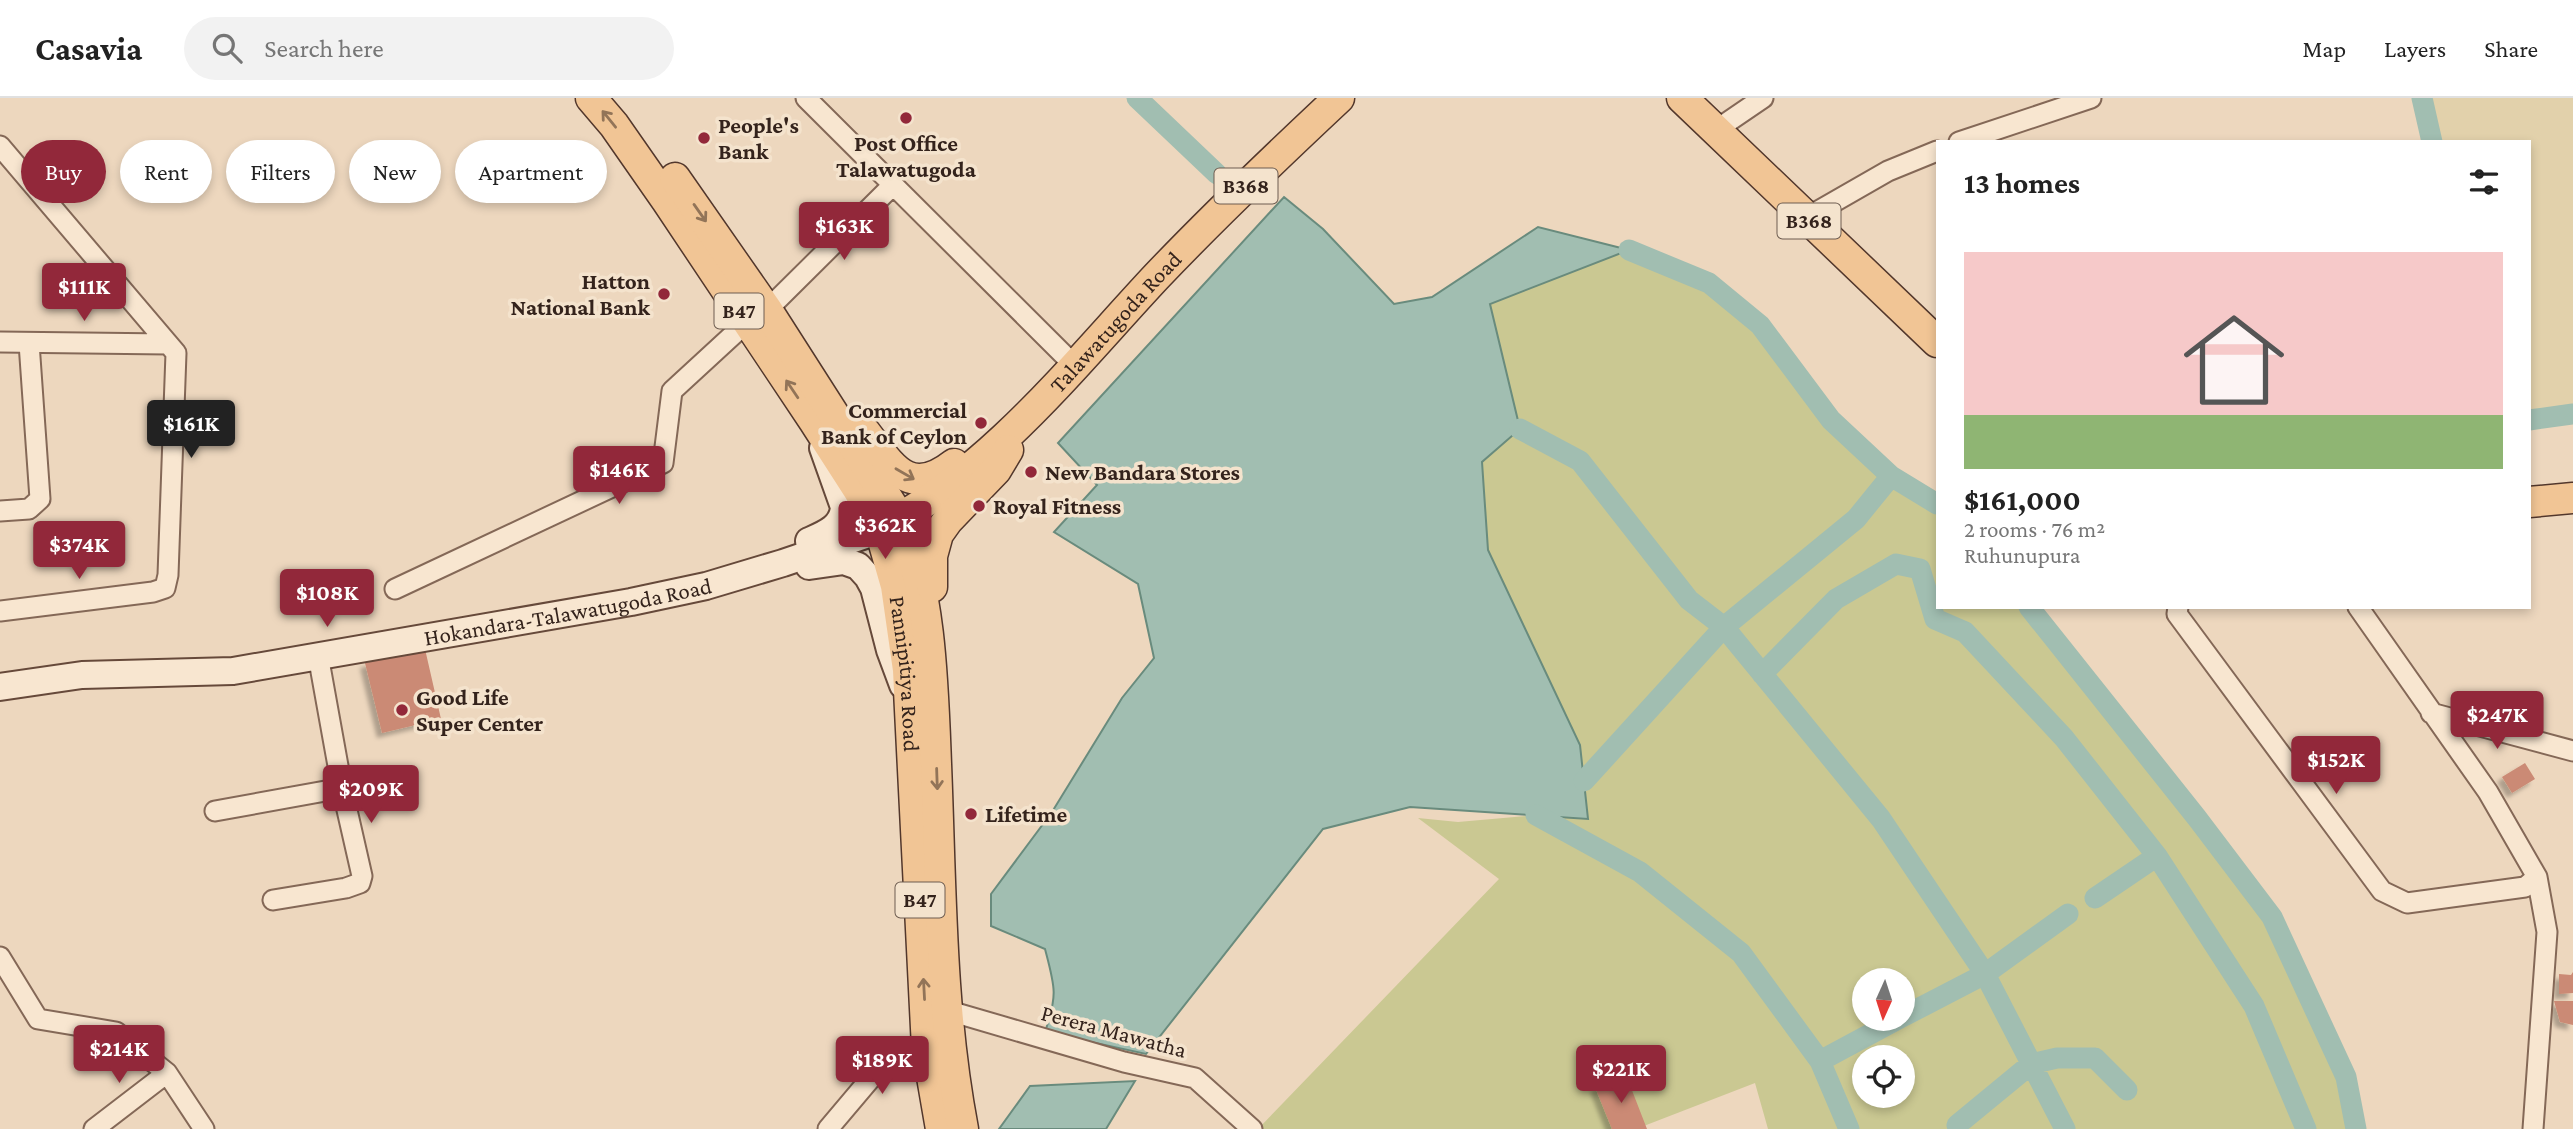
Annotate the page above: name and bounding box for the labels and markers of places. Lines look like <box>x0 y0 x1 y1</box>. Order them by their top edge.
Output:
marker: Post Office Talawatugoda <box>898 110 914 126</box>
place label: People's Bank <box>718 112 799 164</box>
marker: People's Bank <box>696 130 712 146</box>
place label: Post Office Talawatugoda <box>836 130 977 182</box>
pin: $163K <box>795 202 893 262</box>
pin: $111K <box>35 264 133 323</box>
place label: Hatton National Bank <box>510 268 651 320</box>
marker: Hatton National Bank <box>656 286 672 302</box>
place label: Commercial Bank of Ceylon <box>821 397 967 449</box>
pin: $161K <box>142 400 240 460</box>
marker: Commercial Bank of Ceylon <box>973 415 989 431</box>
pin: $146K <box>570 446 668 506</box>
place label: New Bandara Stores <box>1045 459 1240 485</box>
marker: New Bandara Stores <box>1023 464 1039 480</box>
place label: Royal Fitness <box>993 493 1121 519</box>
marker: Royal Fitness <box>971 498 987 514</box>
pin: $362K <box>836 502 934 561</box>
pin: $374K <box>30 522 128 581</box>
pin: $108K <box>278 570 376 629</box>
place label: Good Life Super Center <box>416 684 543 736</box>
pin: $247K <box>2448 692 2546 751</box>
marker: Good Life Super Center <box>394 702 410 718</box>
pin: $152K <box>2287 736 2385 796</box>
pin: $209K <box>322 766 420 825</box>
place label: Lifetime <box>985 801 1067 827</box>
marker: Lifetime <box>963 806 979 822</box>
pin: $214K <box>70 1026 168 1085</box>
pin: $189K <box>833 1037 931 1096</box>
pin: $221K <box>1572 1046 1670 1105</box>

